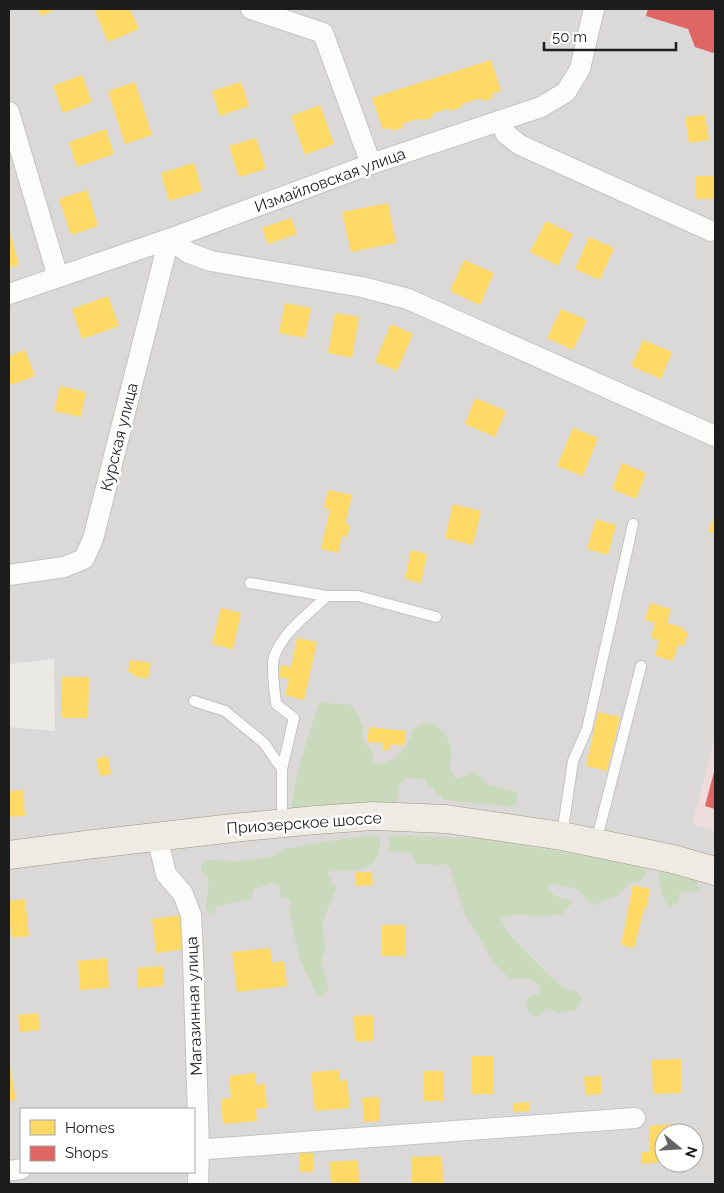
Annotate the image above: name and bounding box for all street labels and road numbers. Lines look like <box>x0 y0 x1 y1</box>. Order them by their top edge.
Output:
street label: Измайловская улица <box>252 144 408 216</box>
street label: Курская улица <box>96 381 142 493</box>
street label: Приозерское шоссе <box>226 808 382 838</box>
street label: Магазинная улица <box>182 936 206 1076</box>

